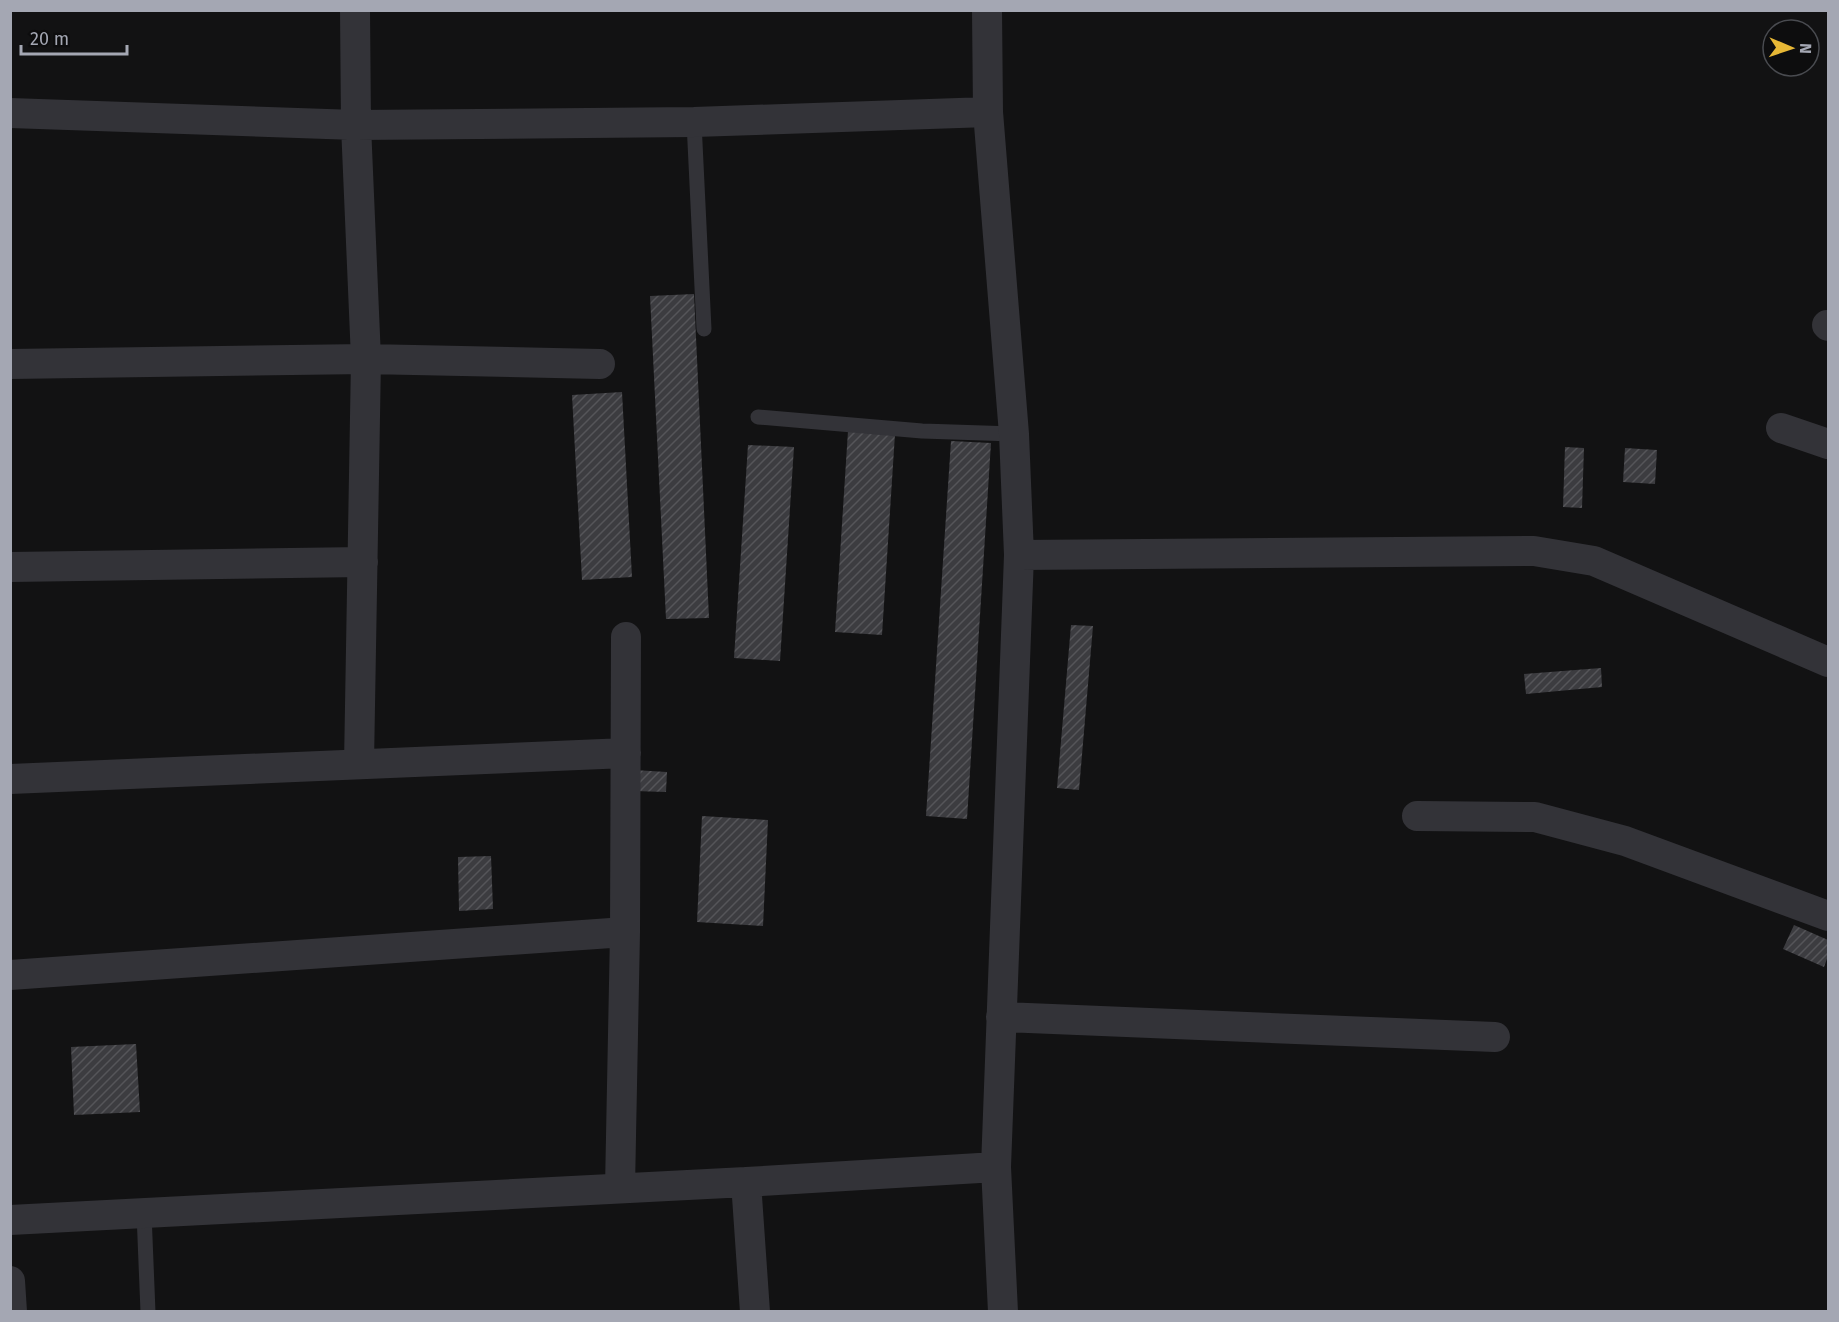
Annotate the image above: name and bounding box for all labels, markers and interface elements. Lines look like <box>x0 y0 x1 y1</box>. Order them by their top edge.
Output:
scale bar <box>21 18 128 56</box>
north arrow <box>1761 18 1821 78</box>
text: 20 m <box>30 28 69 50</box>
text: N <box>1796 43 1815 54</box>

